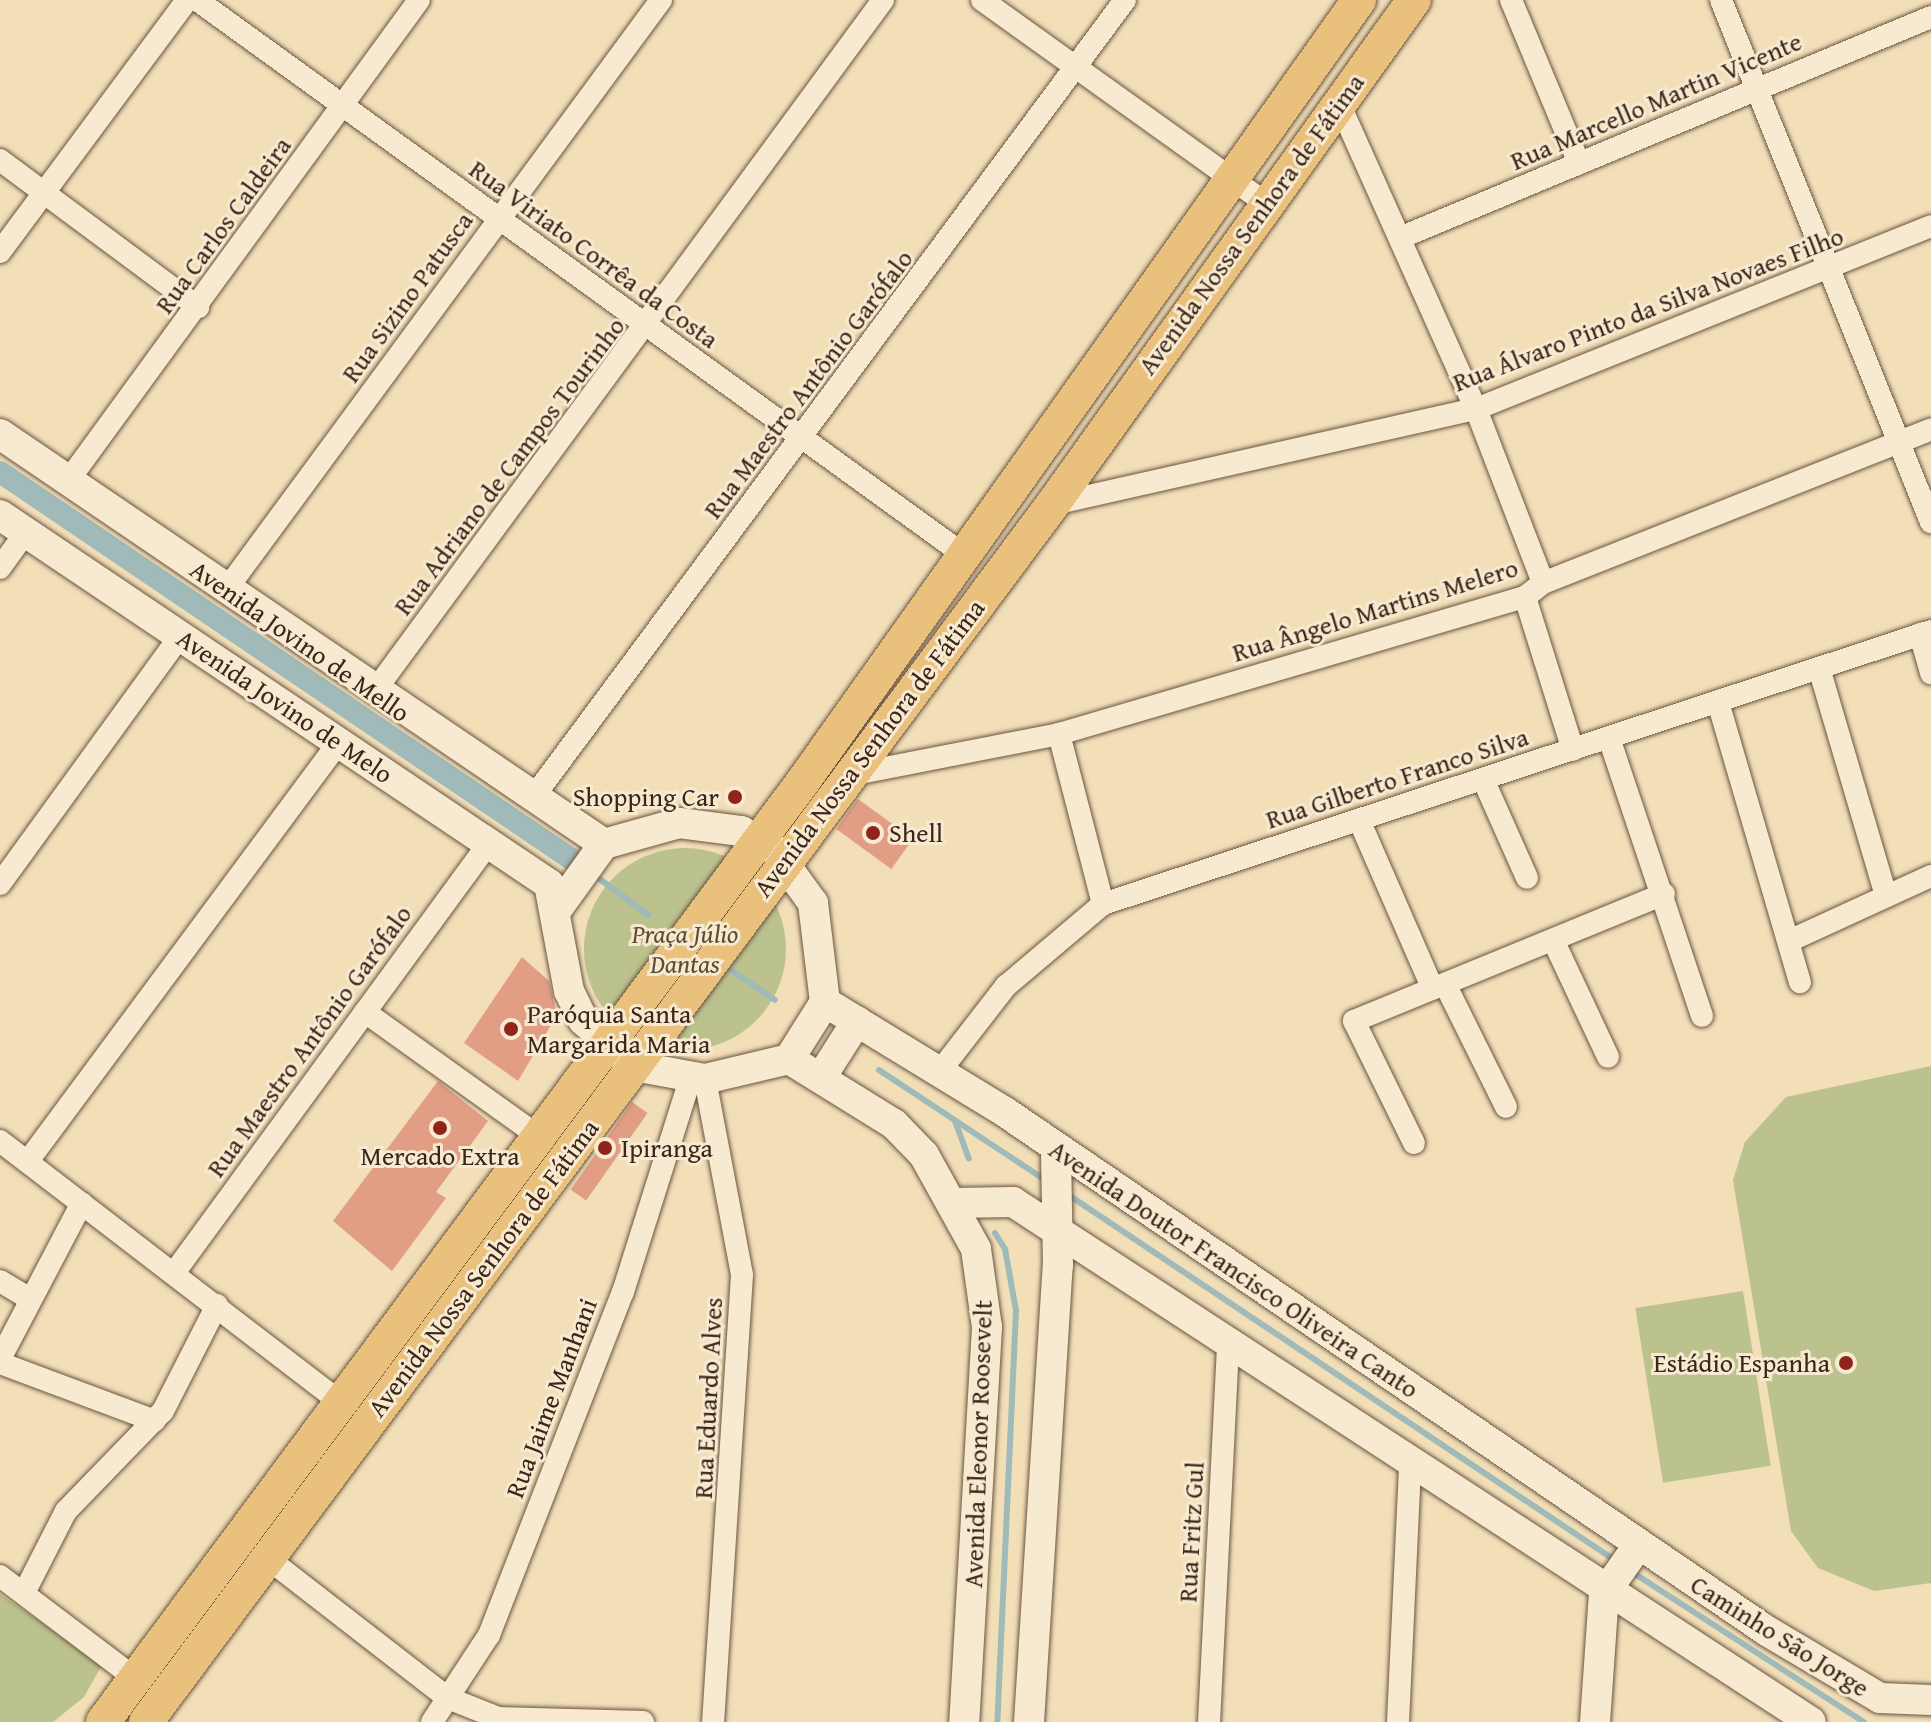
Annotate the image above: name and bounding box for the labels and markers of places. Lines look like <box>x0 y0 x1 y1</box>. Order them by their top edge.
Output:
place label: Shopping Car <box>573 781 719 813</box>
marker: Shopping Car <box>726 788 744 806</box>
place label: Shell <box>889 817 943 849</box>
marker: Shell <box>864 824 882 842</box>
place label: Paróquia Santa Margarida Maria <box>527 998 710 1060</box>
marker: Paróquia Santa Margarida Maria <box>502 1020 520 1038</box>
marker: Mercado Extra <box>431 1119 449 1137</box>
place label: Ipiranga <box>621 1132 713 1164</box>
marker: Ipiranga <box>596 1139 614 1157</box>
place label: Mercado Extra <box>361 1140 519 1172</box>
place label: Estádio Espanha <box>1654 1347 1830 1379</box>
marker: Estádio Espanha <box>1837 1354 1855 1372</box>

